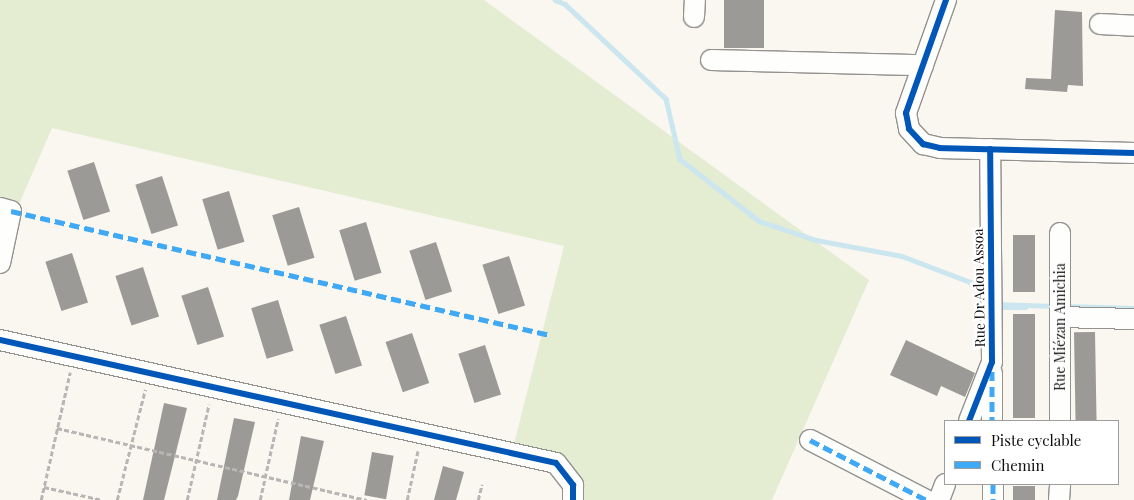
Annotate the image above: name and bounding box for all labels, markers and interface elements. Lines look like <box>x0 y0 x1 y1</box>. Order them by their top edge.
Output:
street label: Rue Dr Adou Assoa <box>970 228 988 348</box>
street label: Rue Miézan Amichia <box>1052 263 1068 391</box>
legend <box>944 420 1119 485</box>
text: Piste cyclable <box>991 430 1081 450</box>
text: Chemin <box>991 455 1044 475</box>

